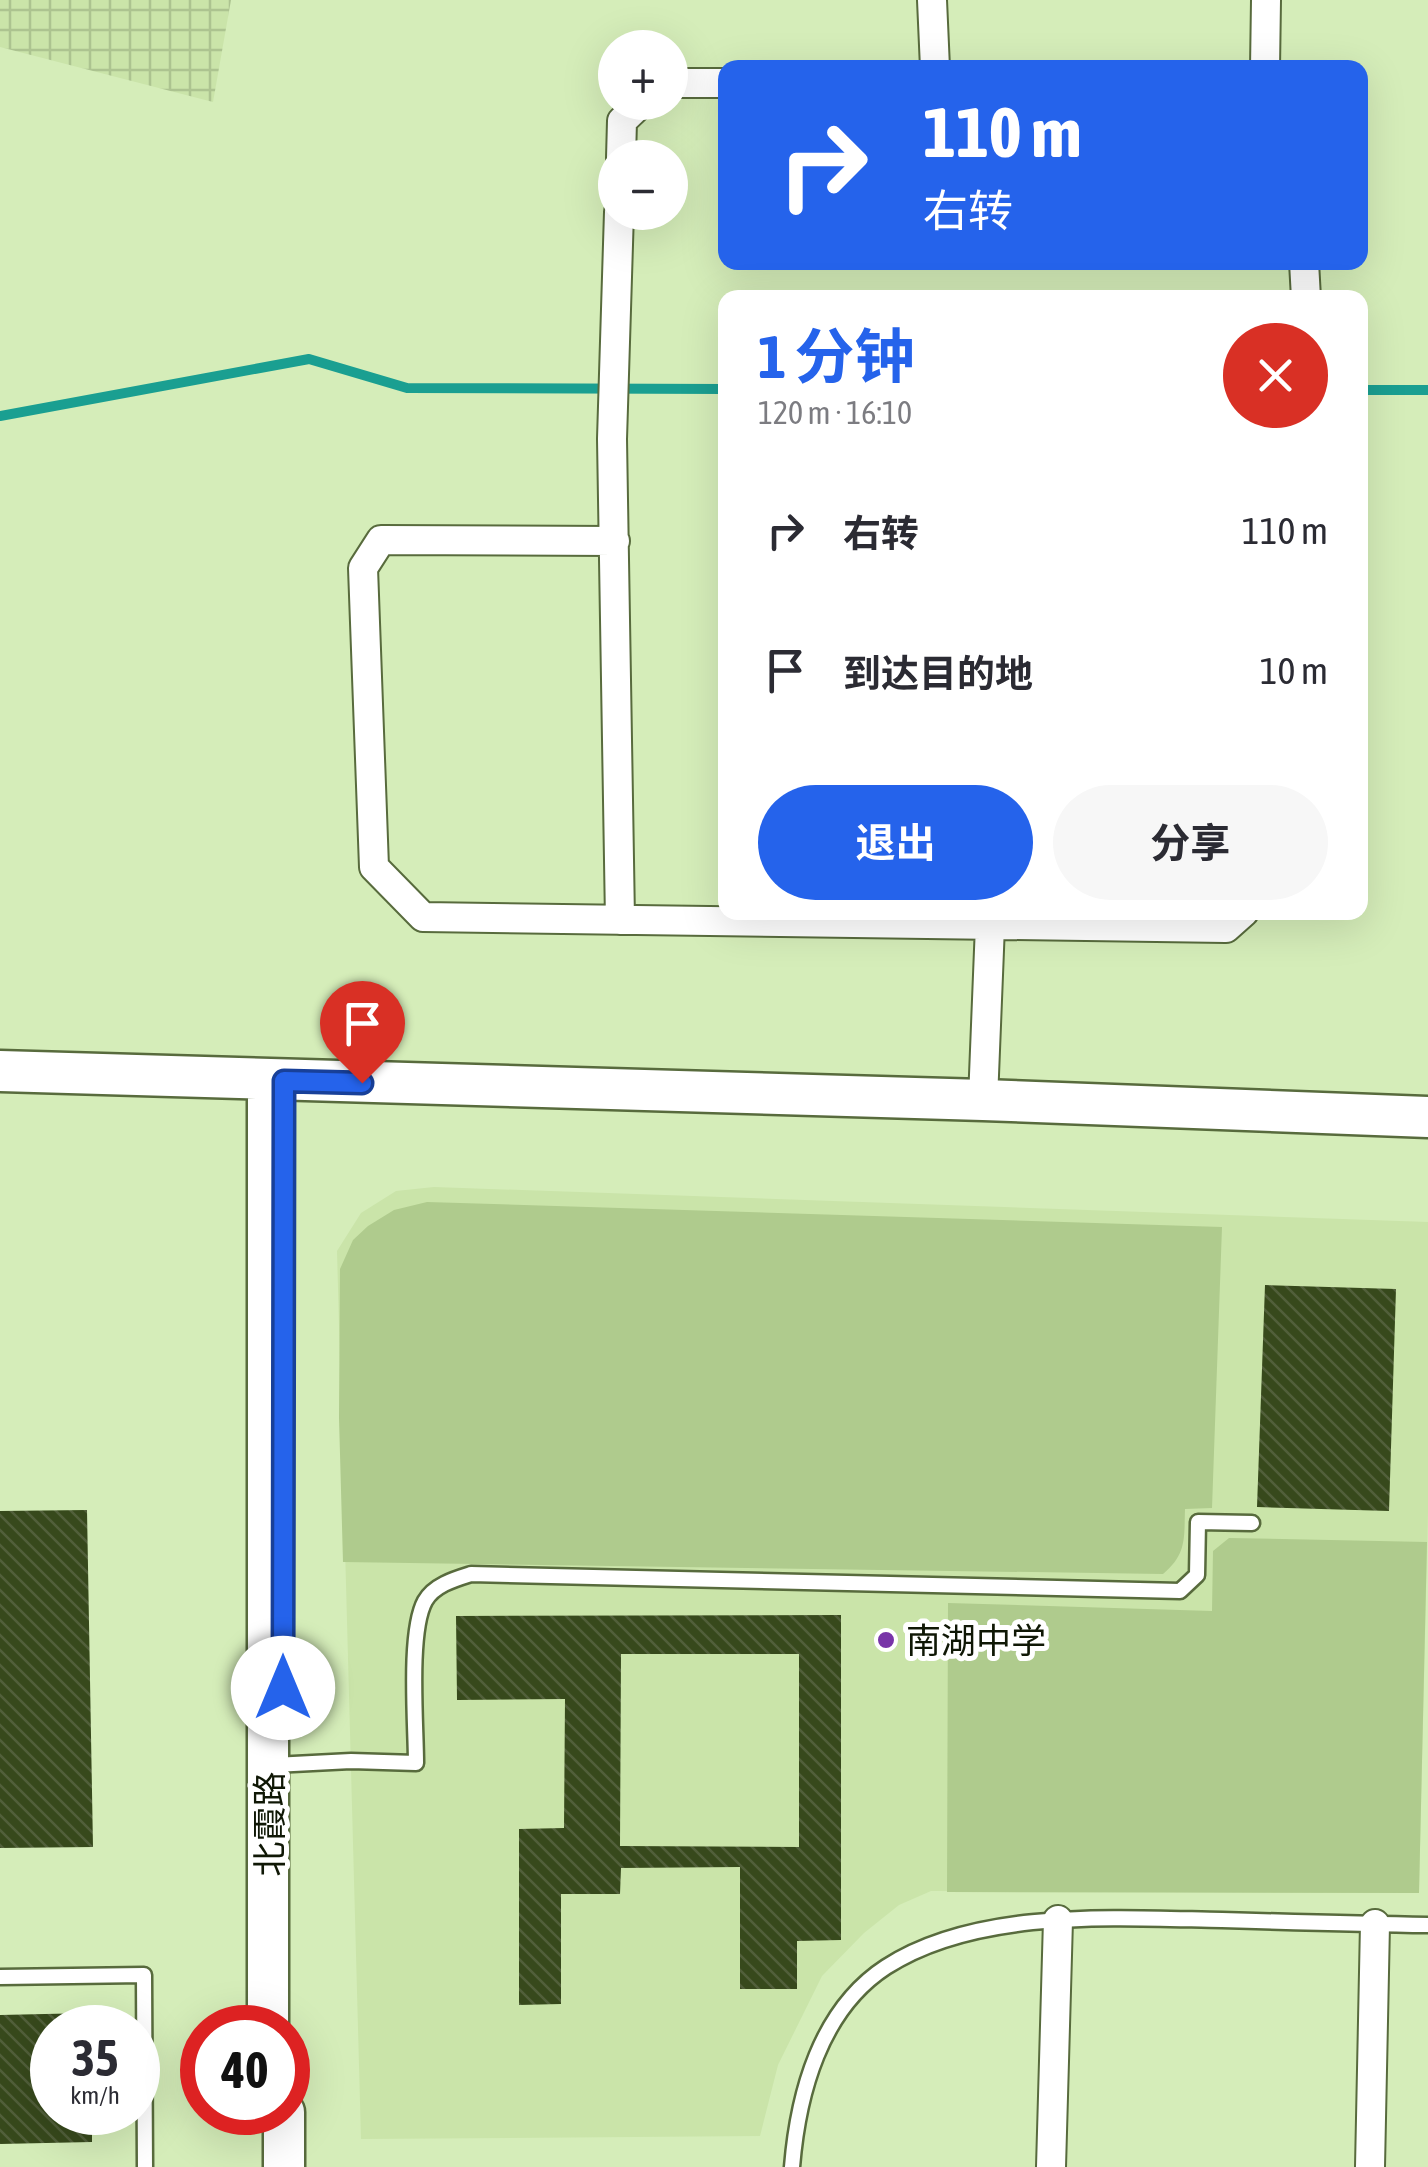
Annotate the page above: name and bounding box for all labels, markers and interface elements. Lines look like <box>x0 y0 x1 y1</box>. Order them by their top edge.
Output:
map controls <box>598 30 688 230</box>
button: + <box>598 30 688 120</box>
text: 110 m <box>923 92 1082 172</box>
icon: right <box>758 100 888 230</box>
button: − <box>598 140 688 230</box>
text: 右转 <box>923 185 1013 237</box>
text: 1 分钟 <box>758 322 914 391</box>
button: close <box>1223 323 1328 428</box>
text: 120 m · 16:10 <box>758 394 912 431</box>
icon: right <box>758 503 813 558</box>
text: 110 m <box>1242 509 1328 552</box>
text: 右转 <box>843 512 919 555</box>
icon: arrive <box>758 643 813 698</box>
text: 10 m <box>1260 649 1328 692</box>
text: 到达目的地 <box>843 652 1033 695</box>
button: 退出 <box>758 785 1033 900</box>
button: 分享 <box>1053 785 1328 900</box>
pin <box>320 981 405 1084</box>
icon: arrive <box>335 996 390 1051</box>
place label: 南湖中学 <box>906 1620 1046 1660</box>
marker: 南湖中学 <box>875 1629 897 1651</box>
position arrow <box>231 1636 335 1740</box>
street label: 北霞路 <box>249 1771 289 1877</box>
speed limit sign: 40 <box>180 2005 310 2135</box>
text: 35 <box>71 2029 118 2087</box>
text: km/h <box>70 2081 120 2109</box>

